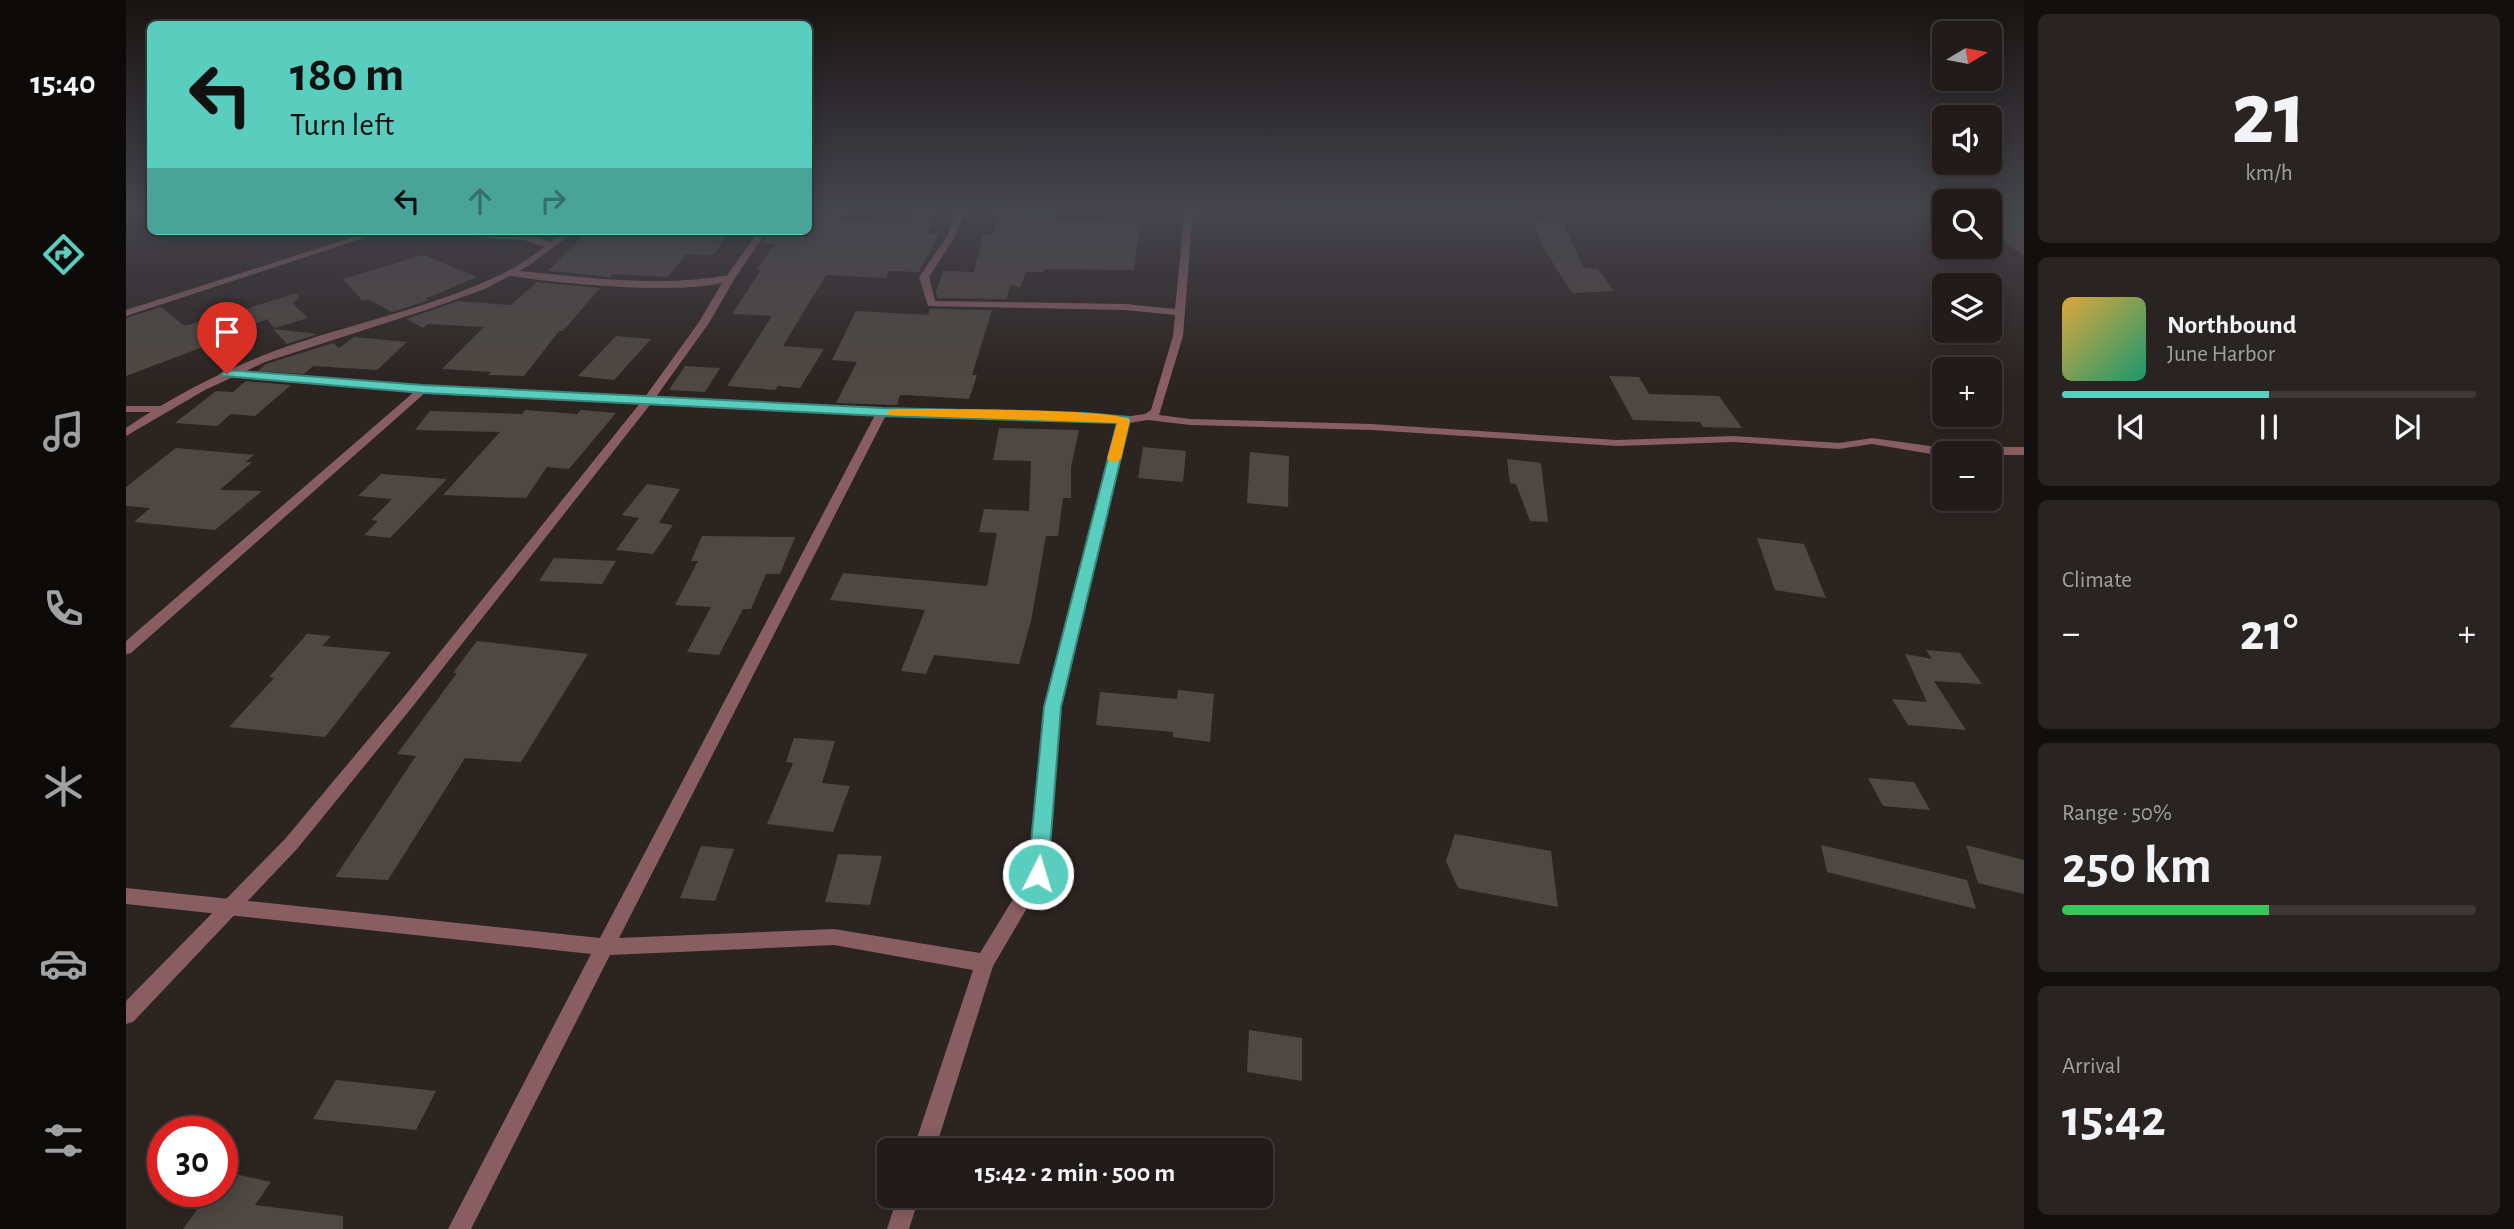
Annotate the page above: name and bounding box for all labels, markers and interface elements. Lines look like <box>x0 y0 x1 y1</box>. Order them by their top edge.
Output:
north arrow <box>1932 21 2002 91</box>
map controls <box>1932 21 2002 511</box>
icon: left <box>175 49 266 140</box>
text: 180 m <box>290 51 404 100</box>
text: 15:40 <box>30 67 96 99</box>
text: 21 <box>2231 69 2307 160</box>
button: sound <box>1932 105 2002 175</box>
text: Turn left <box>290 109 394 141</box>
text: km/h <box>2245 162 2293 185</box>
icon: left <box>388 182 426 220</box>
icon: ahead <box>461 182 499 220</box>
icon: right <box>534 182 572 220</box>
button: search <box>1932 189 2002 259</box>
icon: directions <box>39 230 88 279</box>
button: layers <box>1932 273 2002 343</box>
pin <box>197 302 257 374</box>
text: Northbound <box>2167 312 2296 338</box>
icon: arrive <box>208 313 246 351</box>
text: June Harbor <box>2167 343 2275 366</box>
button: + <box>1932 357 2002 427</box>
icon: music <box>39 407 88 456</box>
icon: previous <box>2112 408 2150 446</box>
icon: pause <box>2250 408 2288 446</box>
icon: next <box>2388 408 2426 446</box>
button: − <box>1932 441 2002 511</box>
text: Climate <box>2062 569 2132 592</box>
icon: phone <box>39 584 88 633</box>
text: 21° <box>2240 607 2298 659</box>
text: − <box>2062 615 2080 653</box>
text: + <box>2458 615 2476 653</box>
icon: climate <box>39 762 88 811</box>
text: Range · 50% <box>2062 802 2172 825</box>
position arrow <box>1001 837 1075 911</box>
text: 250 km <box>2062 840 2212 892</box>
icon: car <box>39 939 88 988</box>
text: Arrival <box>2062 1055 2121 1078</box>
text: 15:42 <box>2062 1093 2166 1145</box>
icon: filters <box>39 1116 88 1165</box>
speed limit sign: 30 <box>147 1116 238 1207</box>
text: 15:42 · 2 min · 500 m <box>975 1160 1175 1186</box>

